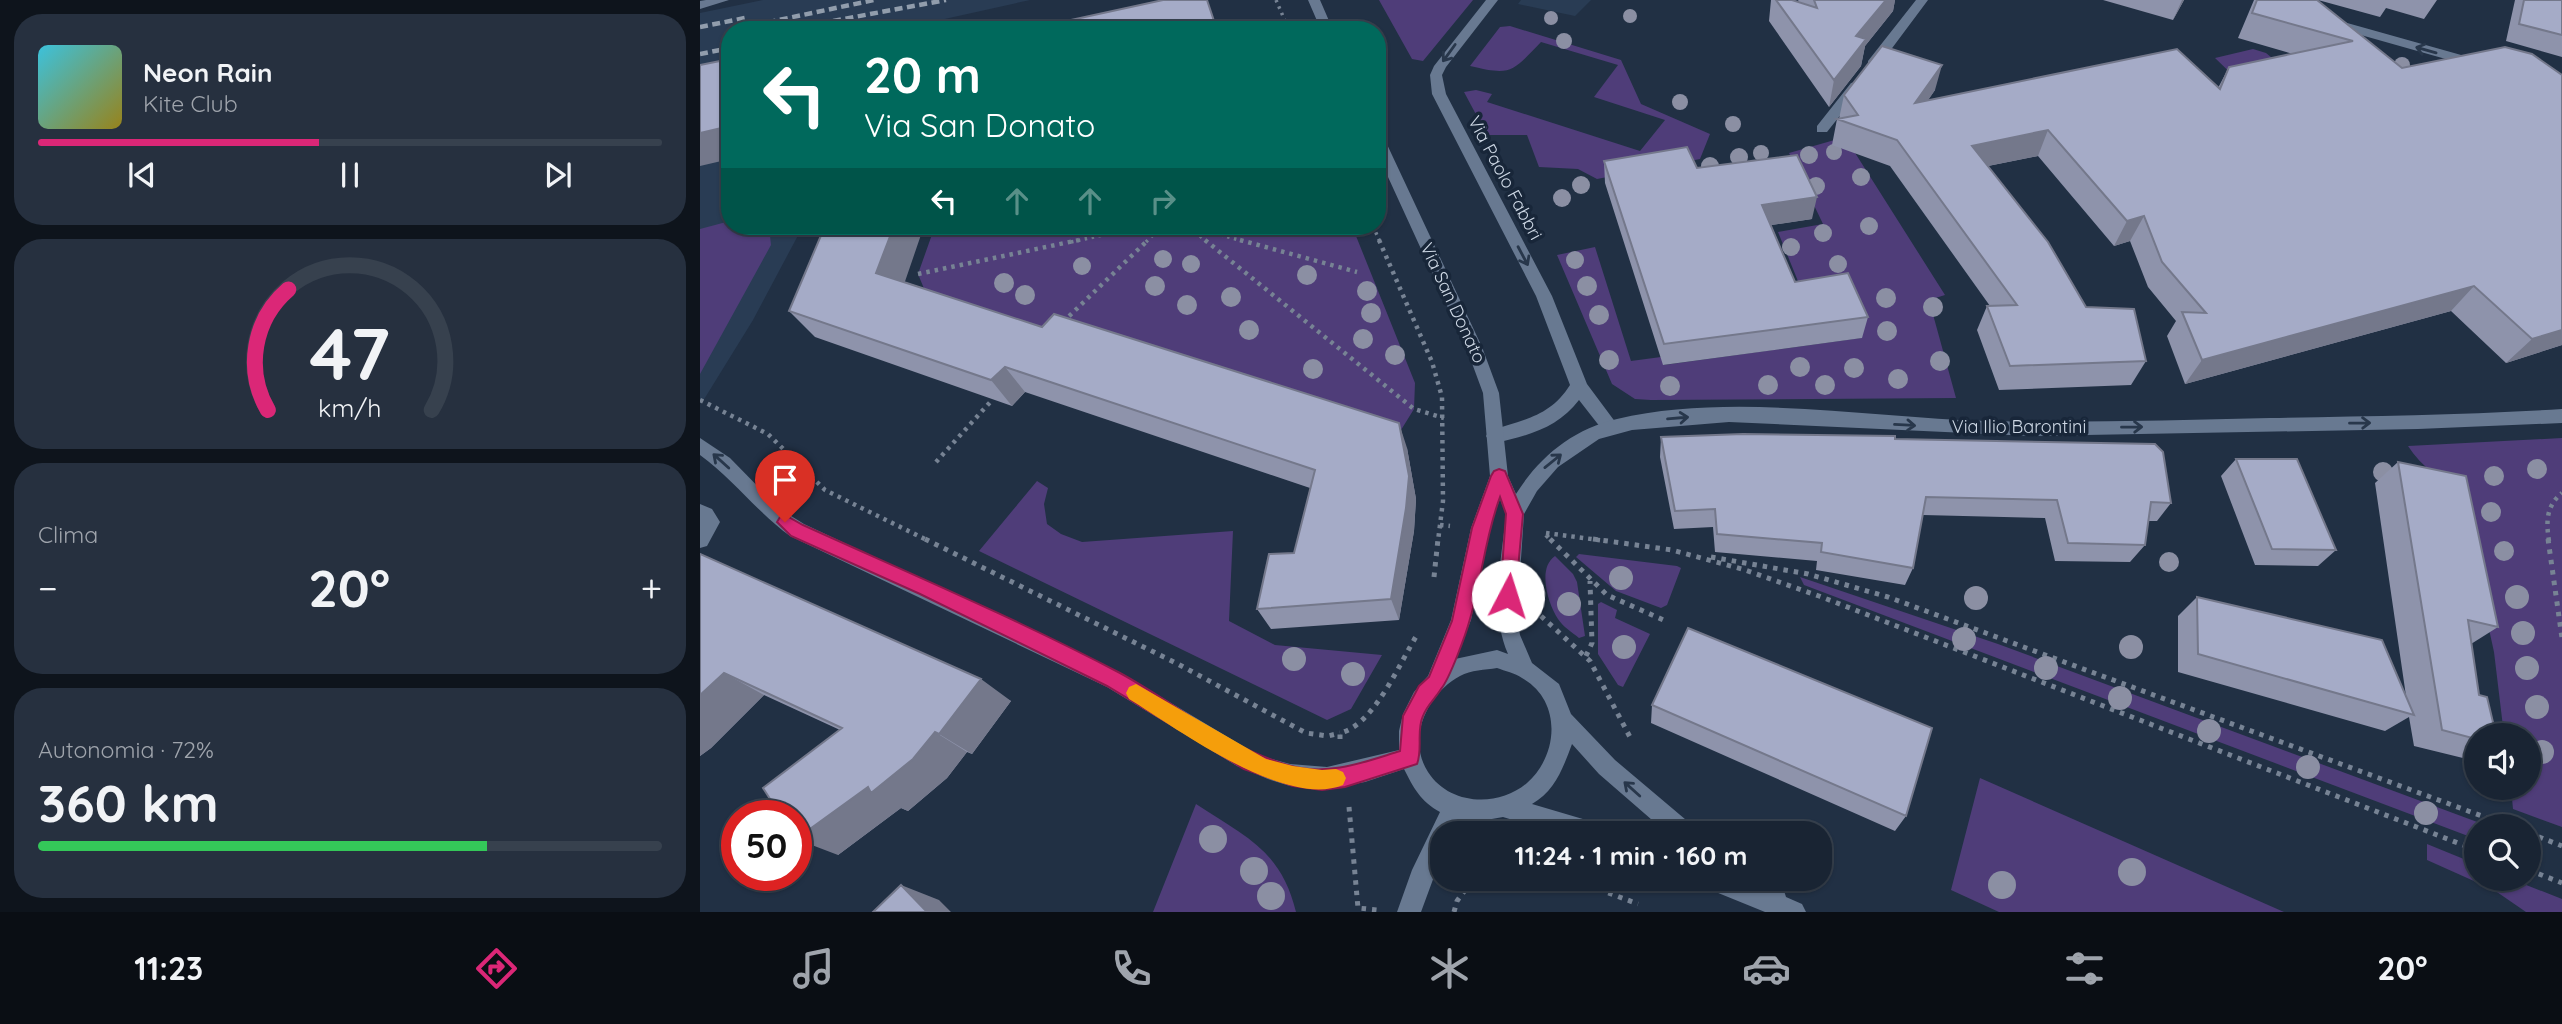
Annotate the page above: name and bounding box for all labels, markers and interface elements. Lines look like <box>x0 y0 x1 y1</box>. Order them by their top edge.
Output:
one-way arrow <box>2415 42 2437 55</box>
one-way arrow <box>1442 43 1457 62</box>
text: 20 m <box>864 44 981 105</box>
icon: left <box>749 49 840 140</box>
text: Neon Rain <box>143 56 272 89</box>
text: Kite Club <box>143 89 238 118</box>
text: Via San Donato <box>864 105 1095 145</box>
street label: Via Paolo Fabbri <box>1463 112 1548 244</box>
icon: previous <box>123 156 161 194</box>
icon: pause <box>331 156 369 194</box>
icon: next <box>539 156 577 194</box>
icon: left <box>925 182 963 220</box>
icon: ahead <box>998 182 1036 220</box>
icon: ahead <box>1071 182 1109 220</box>
icon: right <box>1144 182 1182 220</box>
street label: Via San Donato <box>1416 239 1491 367</box>
one-way arrow <box>1517 245 1530 266</box>
text: 47 <box>310 307 390 398</box>
text: km/h <box>318 392 382 423</box>
one-way arrow <box>1666 411 1688 424</box>
street label: Via Ilio Barontini <box>1952 415 2086 438</box>
one-way arrow <box>2348 416 2371 430</box>
one-way arrow <box>1893 419 1916 432</box>
one-way arrow <box>2121 420 2144 434</box>
pin <box>755 450 815 522</box>
one-way arrow <box>712 453 730 469</box>
one-way arrow <box>1544 453 1562 469</box>
icon: arrive <box>766 461 804 499</box>
text: Clima <box>38 520 98 549</box>
text: 20° <box>308 555 390 620</box>
position arrow <box>1471 559 1545 633</box>
text: − <box>38 564 58 612</box>
text: + <box>641 564 662 612</box>
map controls <box>2464 723 2541 891</box>
button: sound <box>2464 723 2541 800</box>
text: Autonomia · 72% <box>38 735 214 764</box>
text: 360 km <box>38 770 219 835</box>
one-way arrow <box>1623 781 1641 797</box>
speed limit sign: 50 <box>721 800 812 891</box>
button: search <box>2464 814 2541 891</box>
text: 11:24 · 1 min · 160 m <box>1515 839 1747 872</box>
icon: directions <box>472 944 521 993</box>
icon: music <box>789 944 838 993</box>
icon: phone <box>1107 944 1156 993</box>
icon: climate <box>1425 944 1474 993</box>
icon: car <box>1742 944 1791 993</box>
icon: filters <box>2060 944 2109 993</box>
text: 11:23 <box>134 948 203 988</box>
text: 20° <box>2377 948 2428 988</box>

